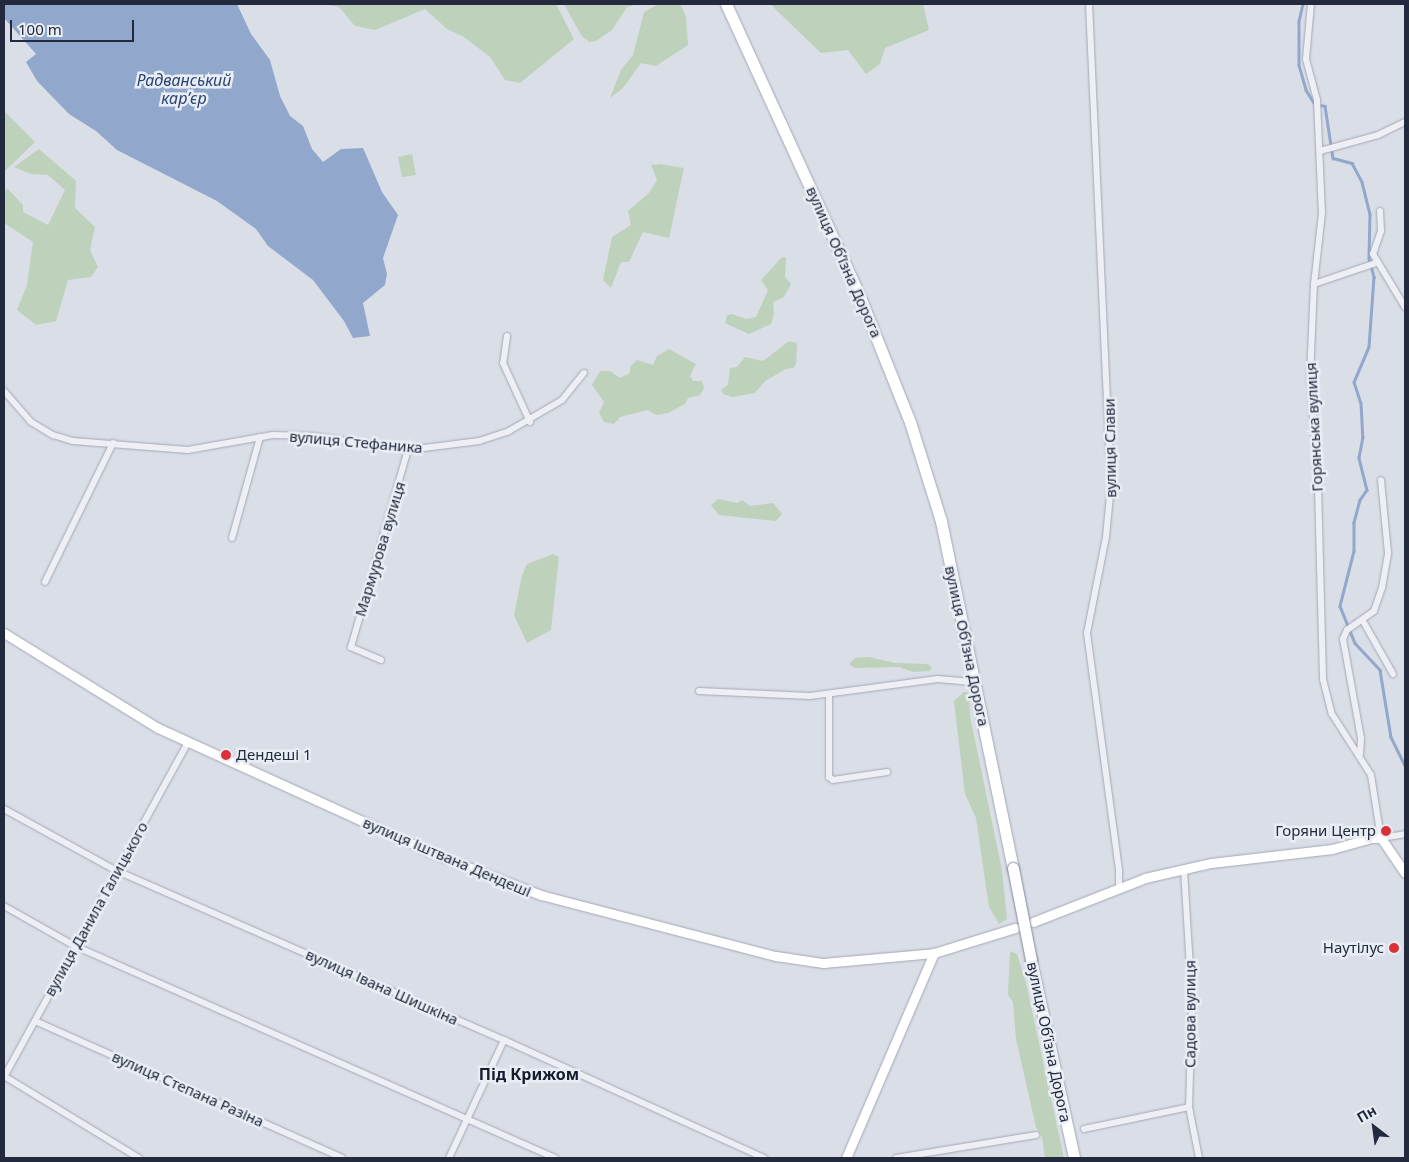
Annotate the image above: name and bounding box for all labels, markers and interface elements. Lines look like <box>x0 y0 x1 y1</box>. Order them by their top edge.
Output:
scale bar <box>12 10 136 42</box>
text: 100 m <box>18 19 62 39</box>
water label: Радванський карʼєр <box>137 70 231 108</box>
street label: вулиця Обʼїзна Дорога <box>803 184 885 340</box>
street label: Горянська вулиця <box>1302 362 1326 492</box>
street label: вулиця Слави <box>1100 398 1120 498</box>
street label: вулиця Стефаника <box>289 427 423 457</box>
street label: Мармурова вулиця <box>351 479 409 619</box>
street label: вулиця Обʼїзна Дорога <box>941 564 993 728</box>
place label: Дендеші 1 <box>236 746 312 764</box>
marker: Дендеші 1 <box>220 749 232 761</box>
street label: вулиця Іштвана Дендеші <box>360 813 534 901</box>
street label: вулиця Данила Галицького <box>40 819 152 999</box>
place label: Горяни Центр <box>1275 822 1376 840</box>
marker: Горяни Центр <box>1380 825 1392 837</box>
place label: Наутілус <box>1323 939 1384 957</box>
marker: Наутілус <box>1388 942 1400 954</box>
street label: вулиця Івана Шишкіна <box>303 945 461 1029</box>
street label: вулиця Обʼїзна Дорога <box>1023 960 1075 1124</box>
street label: Садова вулиця <box>1181 960 1199 1068</box>
street label: вулиця Степана Разіна <box>109 1047 267 1131</box>
district label: Під Крижом <box>479 1064 579 1084</box>
text: Пн <box>1353 1100 1380 1127</box>
north arrow <box>1349 1102 1399 1152</box>

